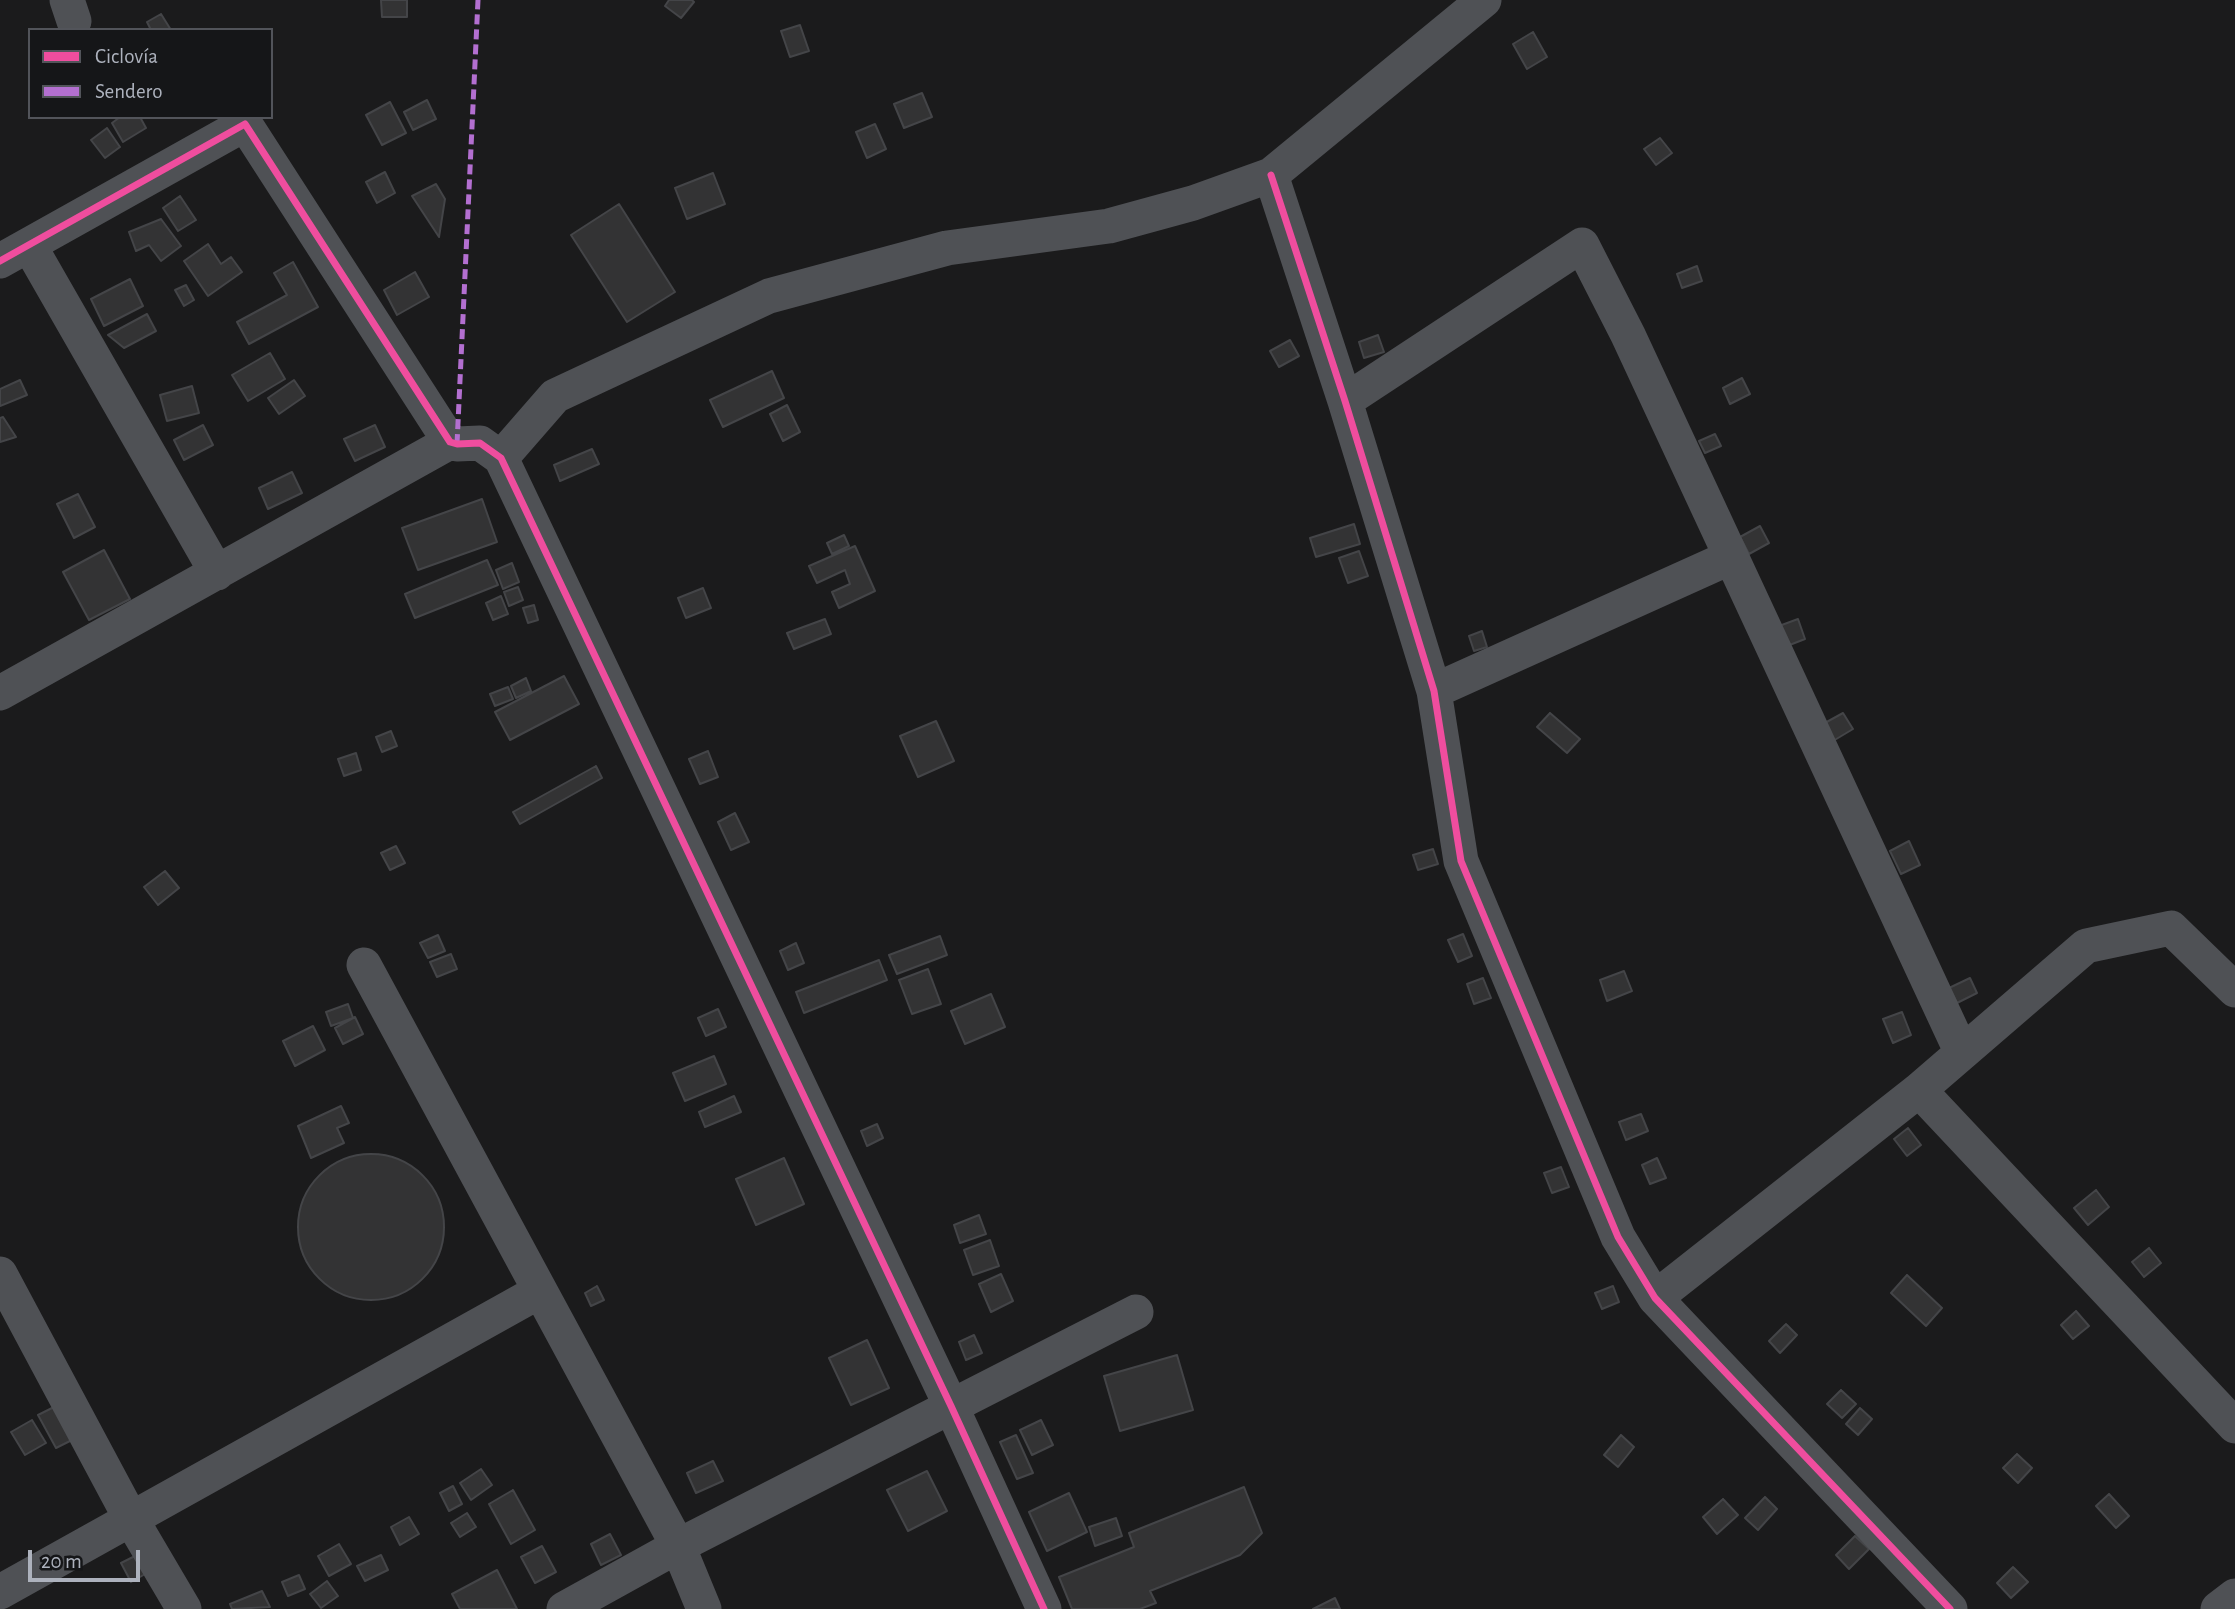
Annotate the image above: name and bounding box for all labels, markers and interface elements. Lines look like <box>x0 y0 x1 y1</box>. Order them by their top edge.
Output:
legend <box>28 28 273 119</box>
text: Ciclovía <box>95 46 158 67</box>
text: Sendero <box>95 81 163 102</box>
scale bar <box>32 1536 144 1580</box>
text: 20 m <box>41 1551 82 1572</box>

